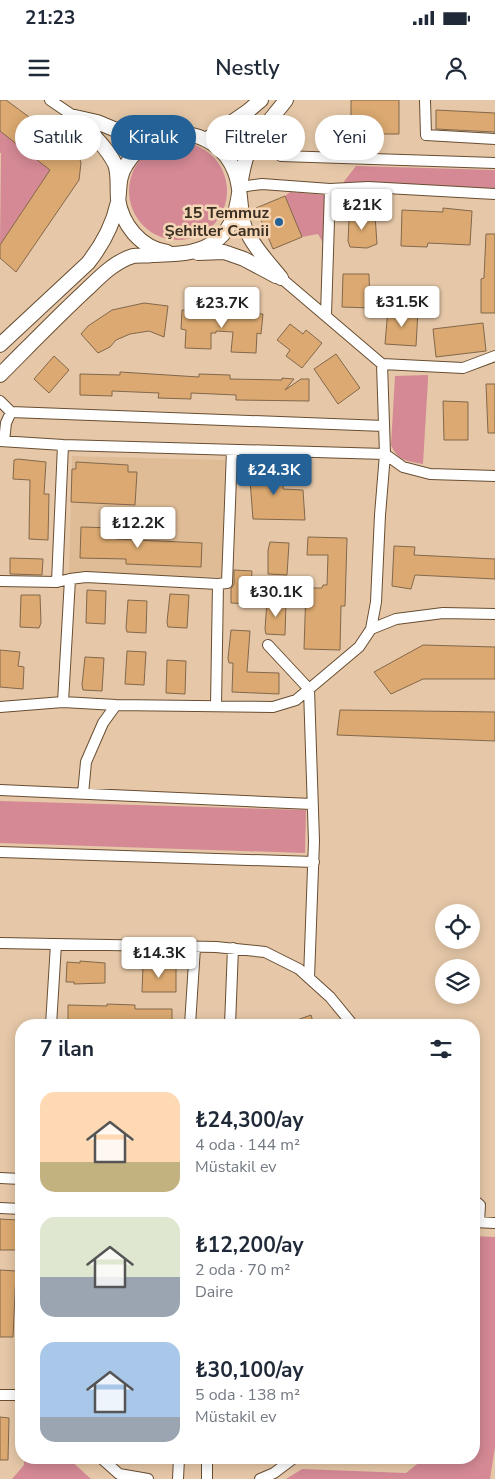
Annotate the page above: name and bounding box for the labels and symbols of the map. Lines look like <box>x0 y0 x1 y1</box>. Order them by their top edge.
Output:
pin: ₺21K <box>332 188 392 231</box>
place label: 15 Temmuz Şehitler Camii <box>165 202 269 242</box>
marker: 15 Temmuz Şehitler Camii <box>273 216 285 228</box>
pin: ₺23.7K <box>181 286 263 329</box>
pin: ₺31.5K <box>361 286 443 328</box>
pin: ₺24.3K <box>233 454 315 496</box>
pin: ₺12.2K <box>97 506 179 549</box>
pin: ₺30.1K <box>235 576 317 618</box>
pin: ₺14.3K <box>118 936 200 979</box>

